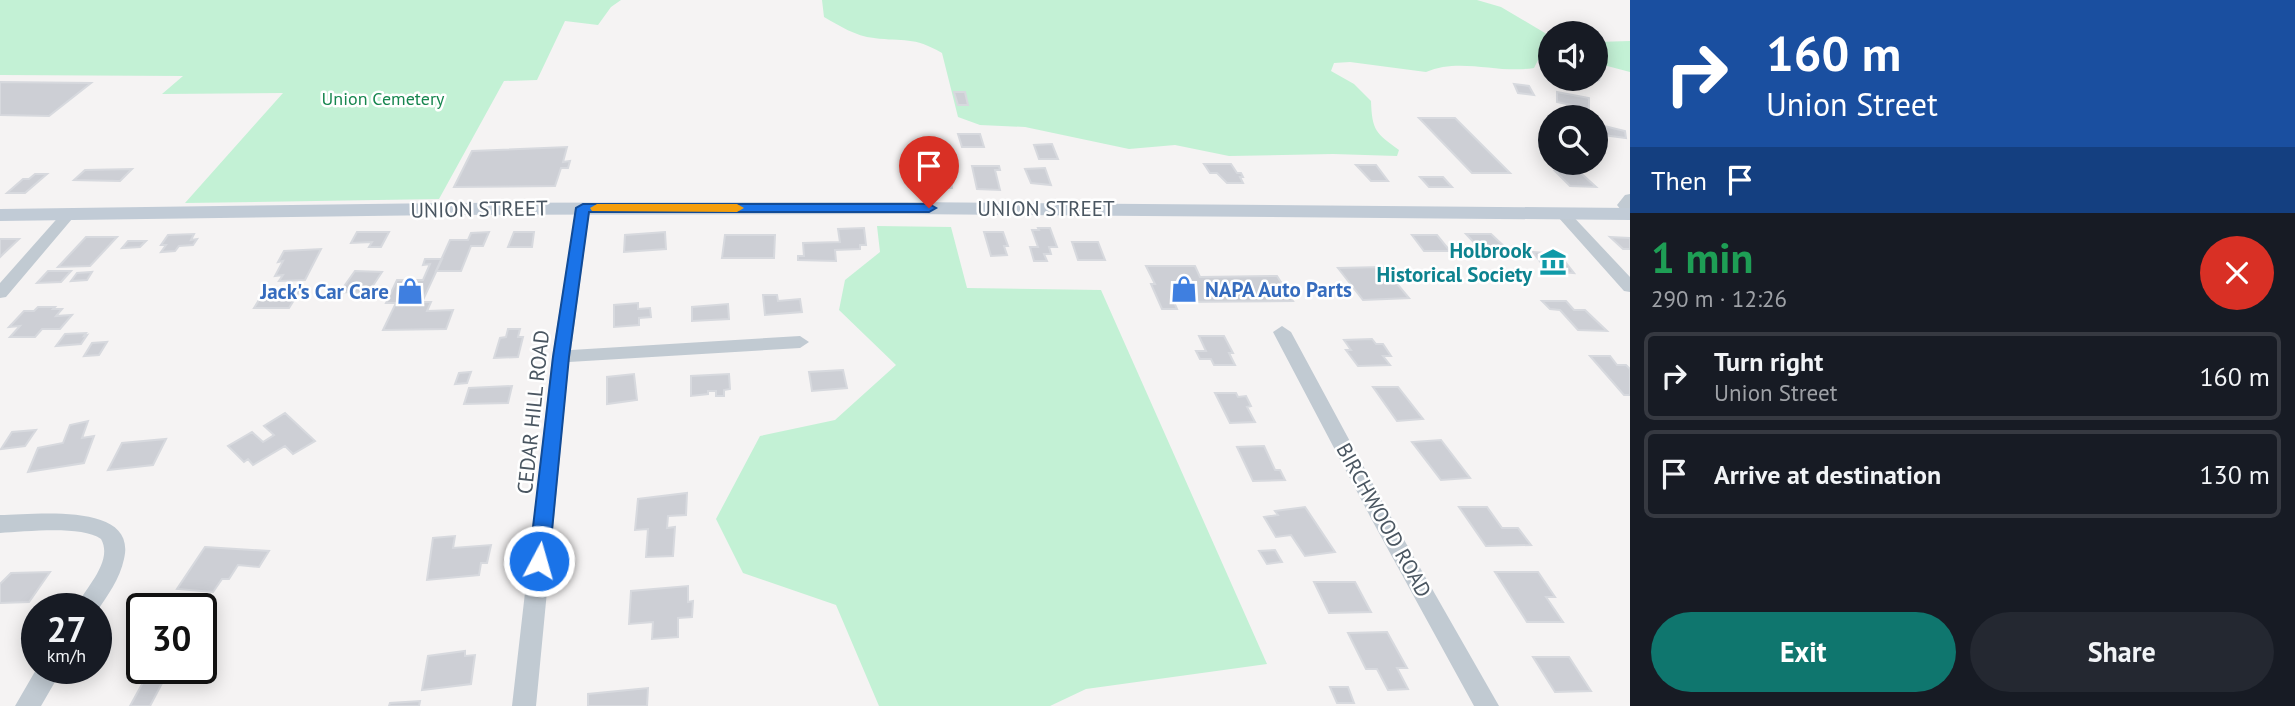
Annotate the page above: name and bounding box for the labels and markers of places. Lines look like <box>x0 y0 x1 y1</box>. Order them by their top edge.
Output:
pin <box>899 136 959 208</box>
place label: Holbrook Historical Society <box>1377 237 1533 288</box>
museum icon: Holbrook Historical Society <box>1538 247 1568 277</box>
shop icon: NAPA Auto Parts <box>1169 274 1199 304</box>
shop icon: Jack's Car Care <box>395 276 425 306</box>
place label: NAPA Auto Parts <box>1205 276 1352 303</box>
place label: Jack's Car Care <box>259 278 389 305</box>

